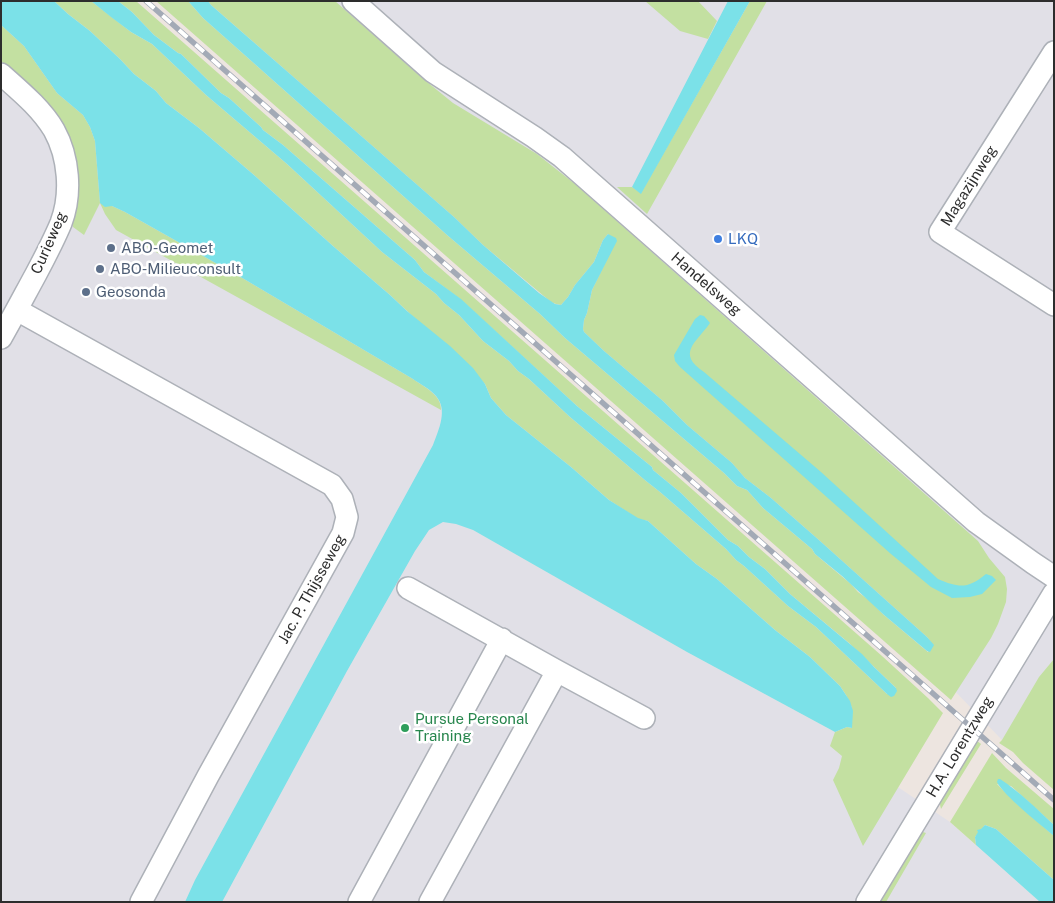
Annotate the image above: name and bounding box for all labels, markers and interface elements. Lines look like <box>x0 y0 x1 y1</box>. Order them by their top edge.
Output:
street label: Magazijnweg <box>937 142 1001 230</box>
street label: Curieweg <box>27 209 71 277</box>
place label: LKQ <box>728 230 758 248</box>
marker: LKQ <box>712 233 724 245</box>
place label: ABO-Geomet <box>121 239 213 257</box>
marker: ABO-Geomet <box>105 242 117 254</box>
street label: Handelsweg <box>667 249 745 319</box>
place label: ABO-Milieuconsult <box>110 260 241 278</box>
marker: ABO-Milieuconsult <box>94 263 106 275</box>
place label: Geosonda <box>96 283 166 301</box>
marker: Geosonda <box>80 286 92 298</box>
street label: Jac. P. Thijsseweg <box>274 531 350 647</box>
street label: H.A. Lorentzweg <box>923 693 997 801</box>
place label: Pursue Personal Training <box>415 710 529 745</box>
marker: Pursue Personal Training <box>399 722 411 734</box>

